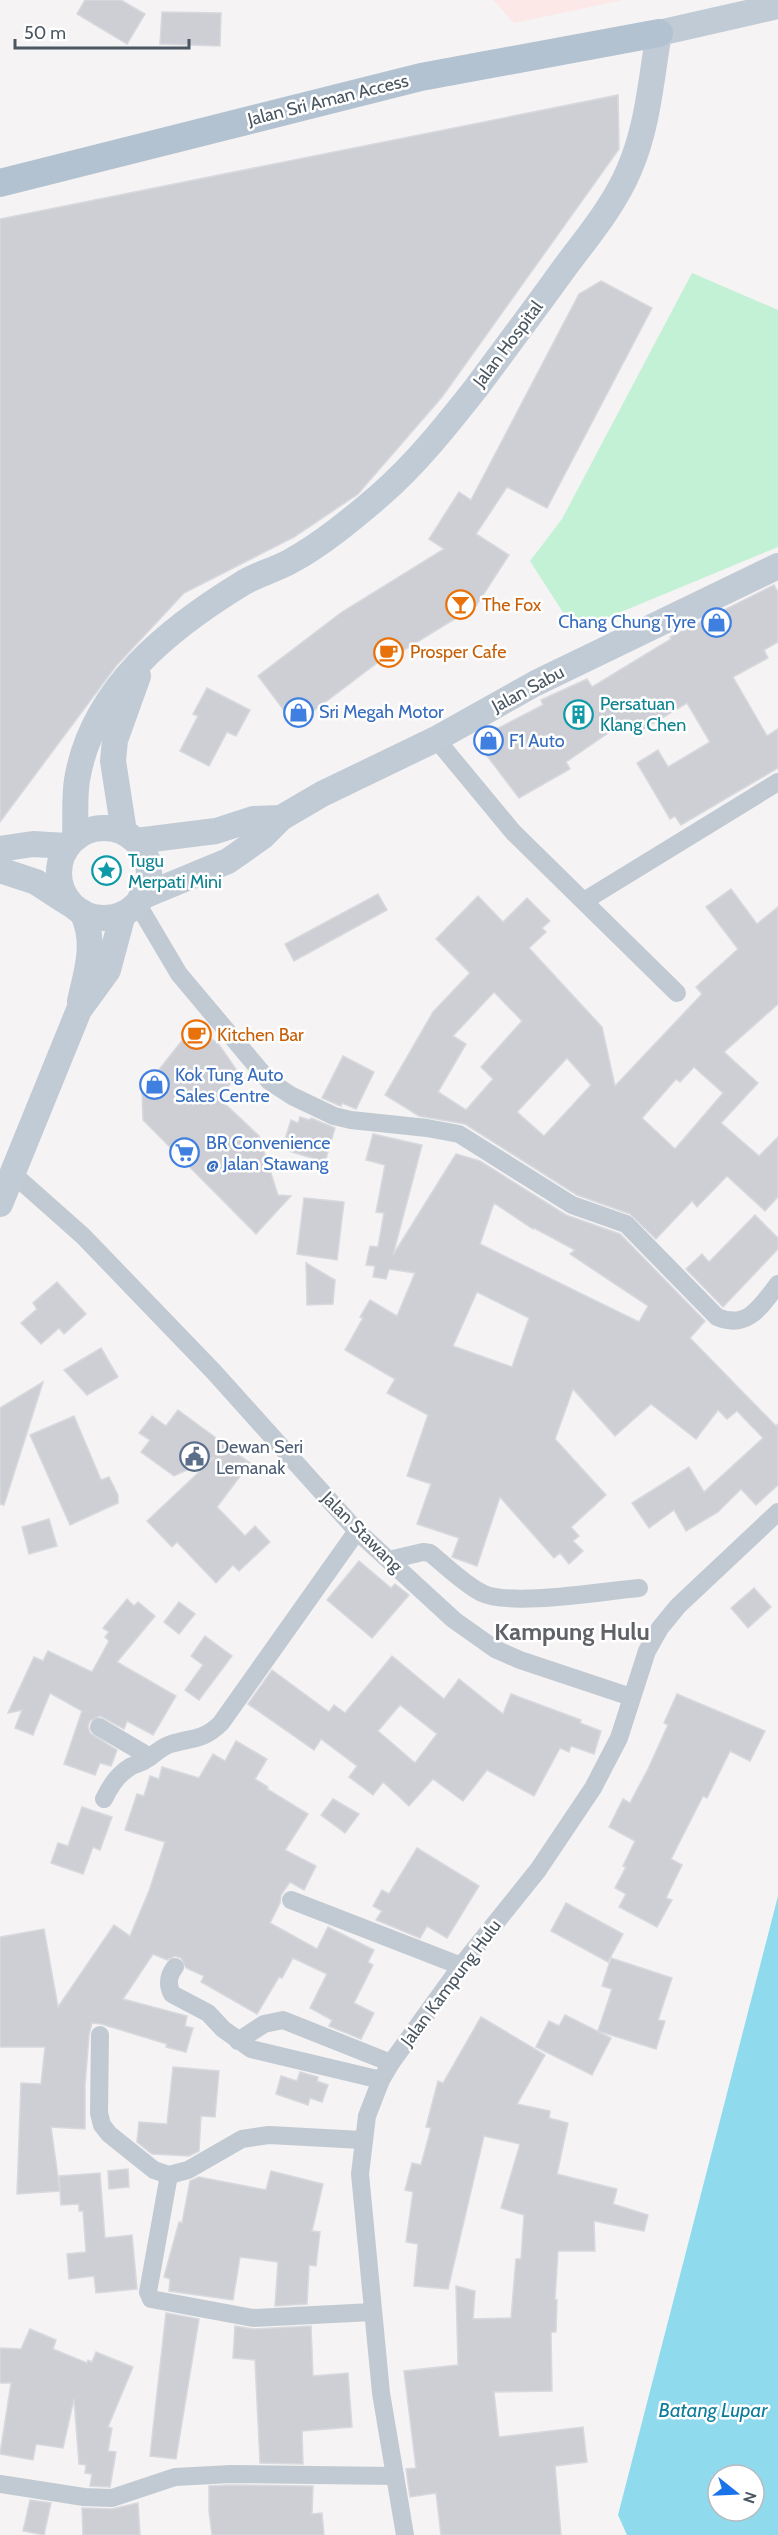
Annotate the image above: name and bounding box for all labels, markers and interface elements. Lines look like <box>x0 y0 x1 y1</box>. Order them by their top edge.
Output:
scale bar <box>15 12 189 50</box>
text: 50 m <box>24 22 66 44</box>
street label: Jalan Sri Aman Access <box>244 69 411 131</box>
street label: Jalan Hospital <box>468 296 548 392</box>
bar icon: The Fox <box>445 589 477 621</box>
place label: The Fox <box>482 594 542 616</box>
shop icon: Chang Chung Tyre <box>701 606 733 638</box>
place label: Chang Chung Tyre <box>558 611 696 633</box>
cafe icon: Prosper Cafe <box>373 636 405 668</box>
place label: Prosper Cafe <box>410 641 507 663</box>
street label: Jalan Sabu <box>487 661 568 718</box>
place label: Persatuan Klang Chen <box>600 693 686 736</box>
shop icon: Sri Megah Motor <box>282 696 314 728</box>
building icon: Persatuan Klang Chen <box>563 698 595 730</box>
place label: Sri Megah Motor <box>319 701 444 723</box>
shop icon: F1 Auto <box>472 725 504 757</box>
place label: F1 Auto <box>509 730 565 752</box>
place label: Tugu Merpati Mini <box>128 850 222 893</box>
place icon: Tugu Merpati Mini <box>91 855 123 887</box>
cafe icon: Kitchen Bar <box>180 1019 212 1051</box>
place label: Kitchen Bar <box>217 1024 304 1046</box>
place label: Kok Tung Auto Sales Centre <box>175 1064 283 1107</box>
shop icon: Kok Tung Auto Sales Centre <box>138 1069 170 1101</box>
place label: BR Convenience @ Jalan Stawang <box>206 1132 331 1175</box>
supermarket icon: BR Convenience @ Jalan Stawang <box>169 1137 201 1169</box>
place label: Dewan Seri Lemanak <box>216 1436 303 1479</box>
public building icon: Dewan Seri Lemanak <box>179 1441 211 1473</box>
street label: Jalan Stawang <box>316 1486 408 1578</box>
district label: Kampung Hulu <box>494 1617 650 1646</box>
street label: Jalan Kampung Hulu <box>396 1915 506 2051</box>
water label: Batang Lupar <box>659 2398 768 2422</box>
north arrow <box>706 2463 766 2523</box>
text: N <box>739 2489 761 2506</box>

